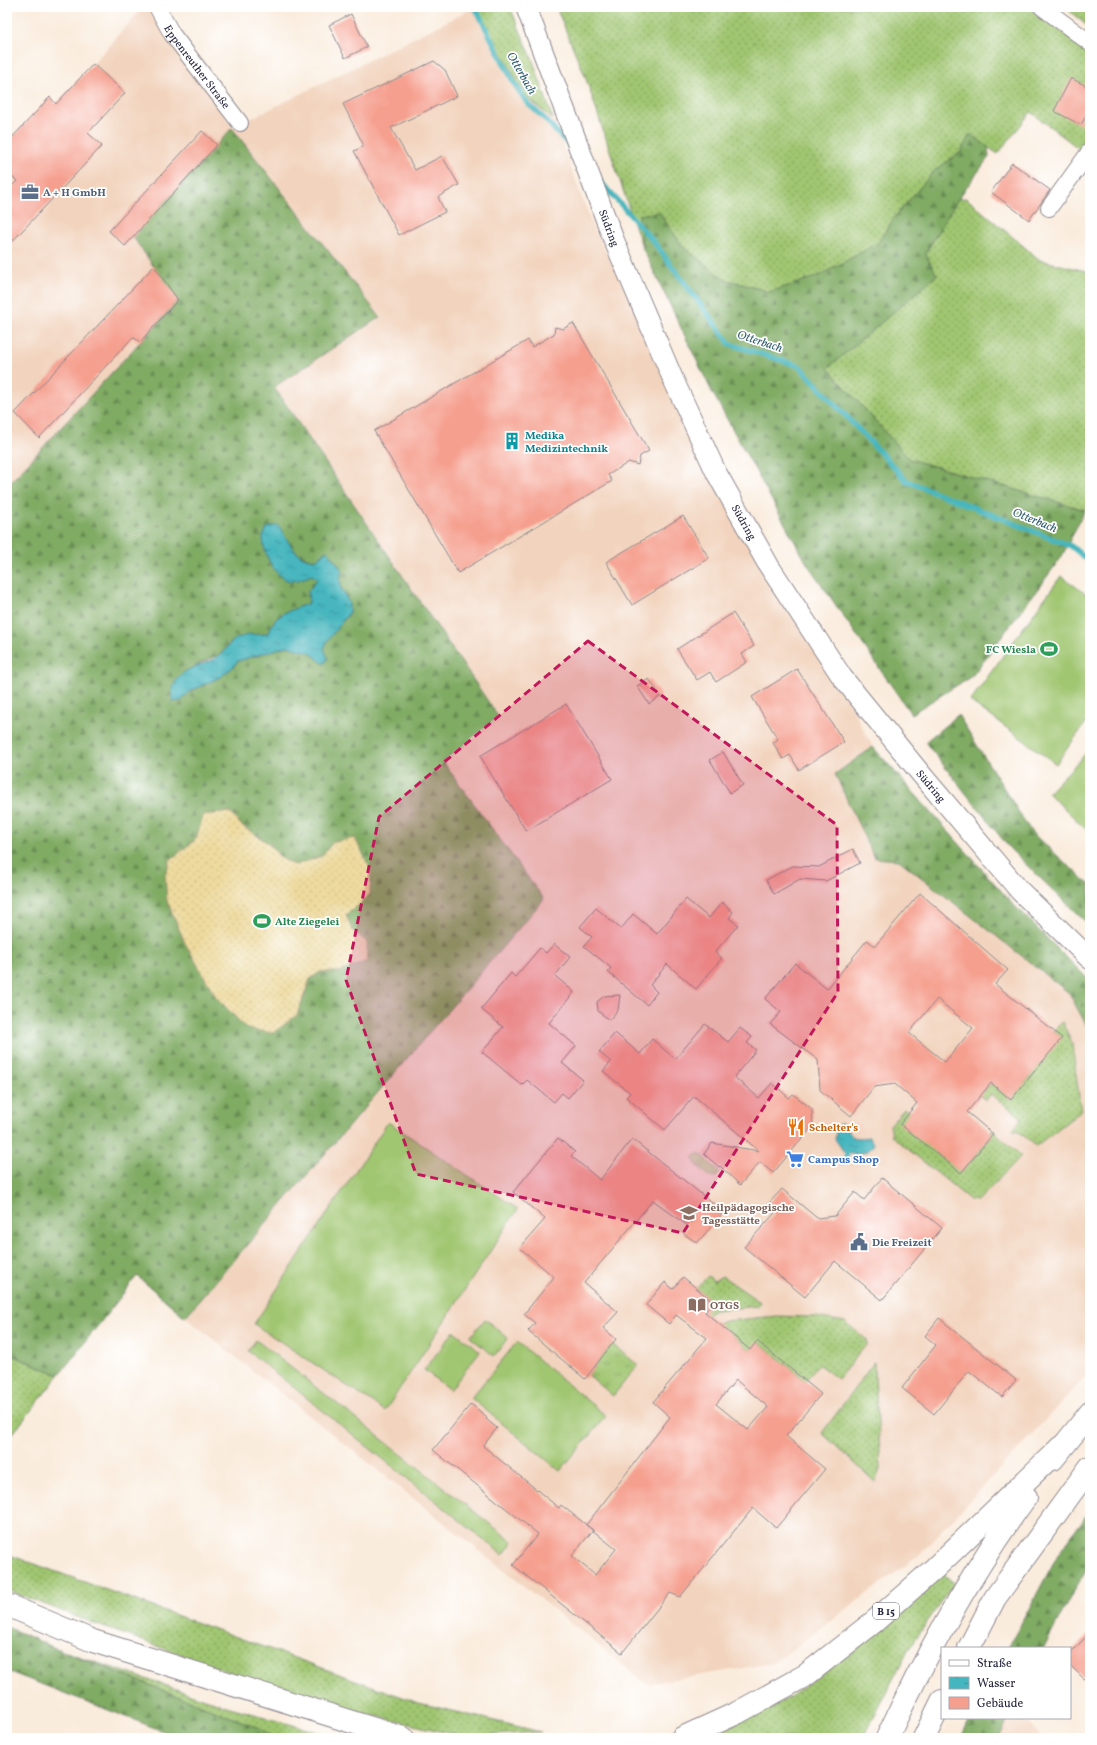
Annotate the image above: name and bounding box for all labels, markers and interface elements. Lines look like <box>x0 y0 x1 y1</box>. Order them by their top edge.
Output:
street label: Eppenreuther Straße <box>159 23 233 112</box>
water label: Otterbach <box>503 49 540 98</box>
office icon: A + H GmbH <box>20 182 40 202</box>
place label: A + H GmbH <box>43 186 106 201</box>
street label: Südring <box>594 208 622 250</box>
water label: Otterbach <box>735 327 784 357</box>
place label: Medika Medizintechnik <box>525 429 608 457</box>
building icon: Medika Medizintechnik <box>502 431 522 451</box>
street label: Südring <box>727 502 759 544</box>
water label: Otterbach <box>1010 505 1059 537</box>
sports icon: FC Wiesla <box>1039 639 1059 659</box>
place label: FC Wiesla <box>986 643 1036 658</box>
street label: Südring <box>912 767 948 807</box>
sports icon: Alte Ziegelei <box>252 911 272 931</box>
place label: Alte Ziegelei <box>275 915 339 930</box>
restaurant icon: Schelter's <box>786 1117 806 1137</box>
place label: Schelter's <box>809 1121 858 1136</box>
supermarket icon: Campus Shop <box>785 1149 805 1169</box>
place label: Campus Shop <box>808 1153 879 1168</box>
place label: Heilpädagogische Tagesstätte <box>702 1201 795 1229</box>
school or university icon: Heilpädagogische Tagesstätte <box>679 1203 699 1223</box>
public building icon: Die Freizeit <box>849 1232 869 1252</box>
place label: Die Freizeit <box>872 1236 932 1251</box>
library icon: OTGS <box>687 1295 707 1315</box>
place label: OTGS <box>710 1299 739 1314</box>
road number: B 15 <box>873 1603 899 1619</box>
legend <box>941 1647 1071 1719</box>
text: Straße <box>977 1656 1012 1672</box>
text: Wasser <box>977 1676 1015 1692</box>
text: Gebäude <box>977 1696 1024 1712</box>

